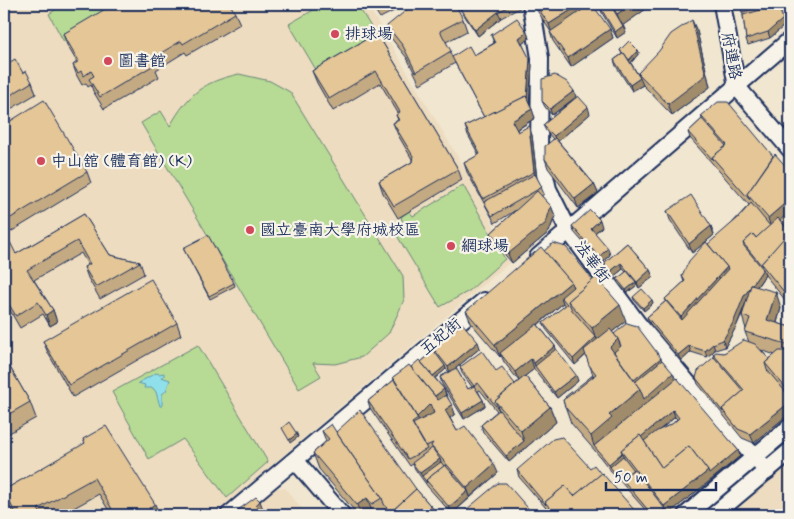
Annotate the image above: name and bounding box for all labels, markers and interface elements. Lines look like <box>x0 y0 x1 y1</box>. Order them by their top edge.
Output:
place label: 排球場 <box>345 24 393 45</box>
marker: 排球場 <box>329 28 341 40</box>
street label: 府連路 <box>716 30 746 82</box>
place label: 圖書館 <box>118 51 166 72</box>
marker: 圖書館 <box>102 55 114 67</box>
place label: 中山舘 (體育館) (K) <box>51 151 192 172</box>
marker: 中山舘 (體育館) (K) <box>35 155 47 167</box>
place label: 國立臺南大學府城校區 <box>260 220 420 241</box>
marker: 國立臺南大學府城校區 <box>244 224 256 236</box>
place label: 網球場 <box>461 236 509 257</box>
street label: 法華街 <box>569 236 615 288</box>
marker: 網球場 <box>445 240 457 252</box>
street label: 五妃街 <box>416 314 466 360</box>
scale bar <box>606 459 716 491</box>
text: 50 m <box>614 468 648 488</box>

